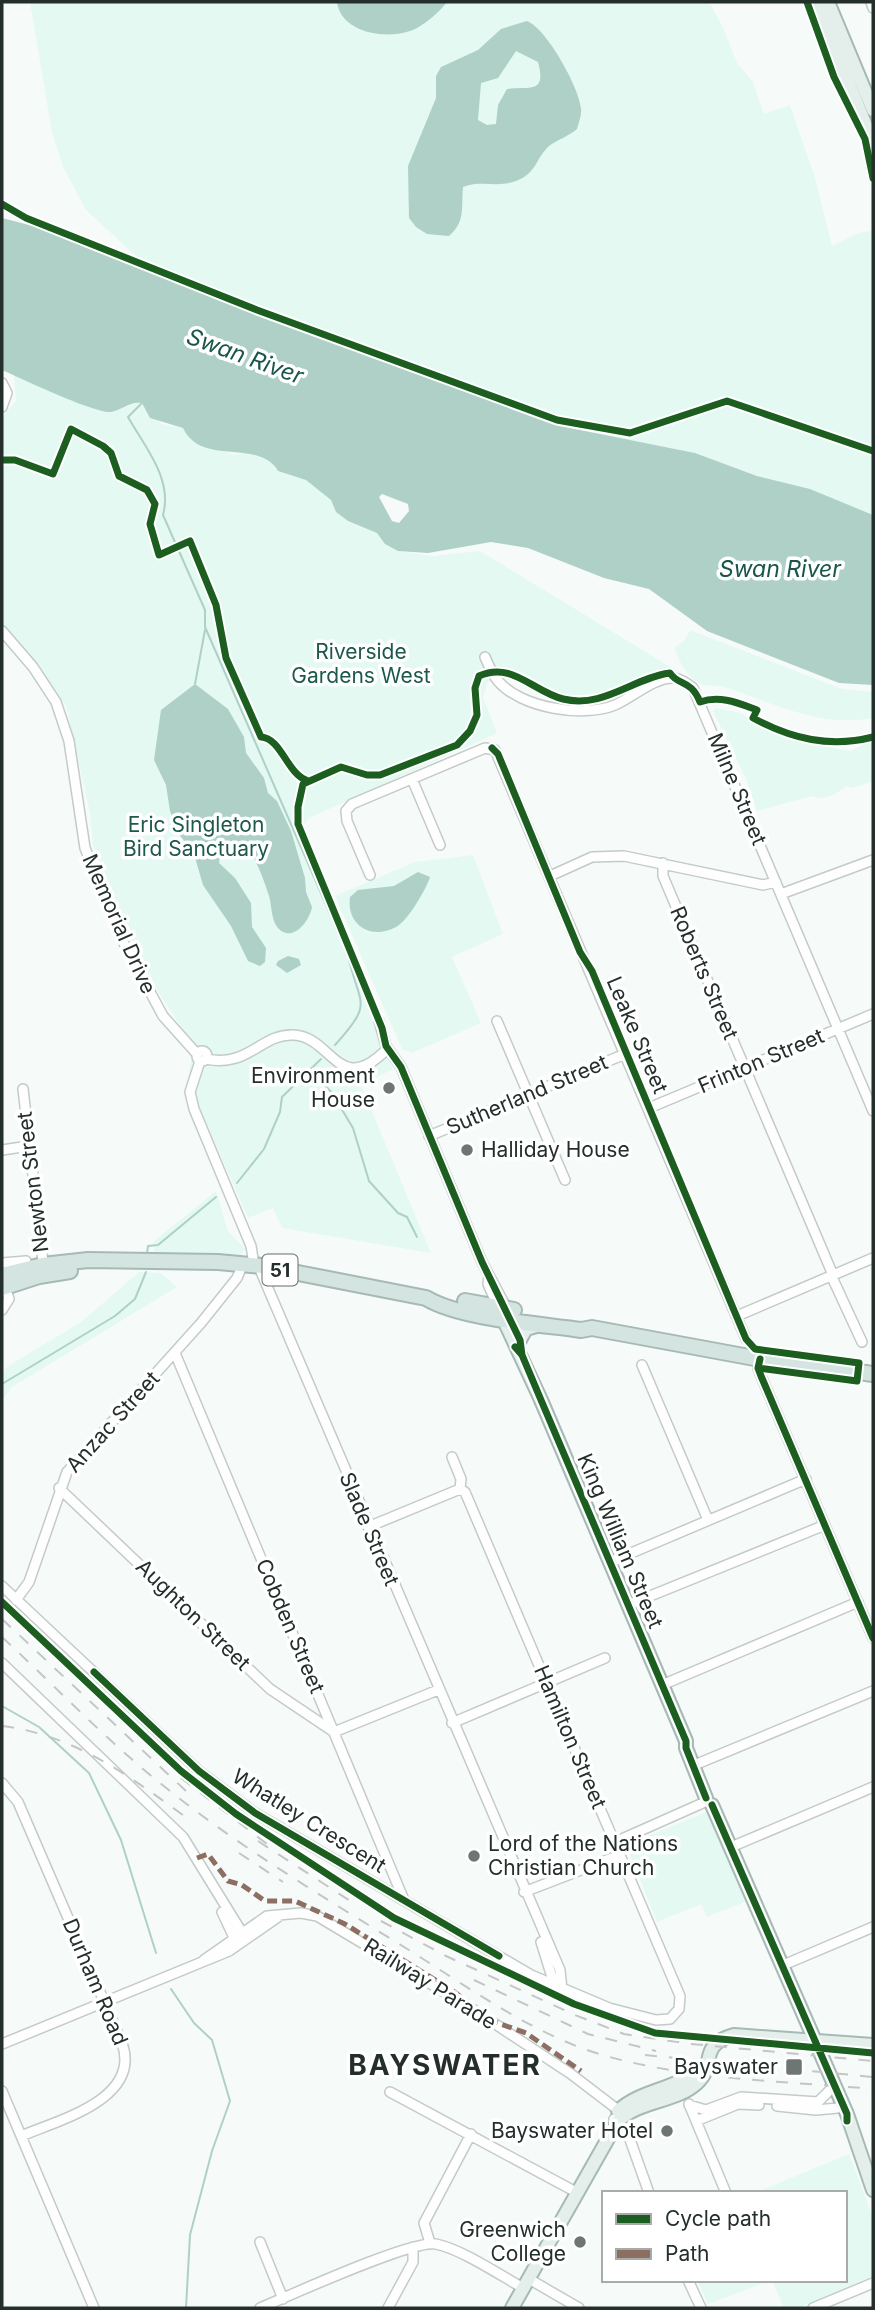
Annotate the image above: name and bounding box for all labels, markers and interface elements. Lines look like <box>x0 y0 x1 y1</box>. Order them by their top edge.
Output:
water label: Swan River <box>183 322 308 390</box>
water label: Swan River <box>719 555 842 583</box>
park label: Riverside Gardens West <box>291 639 431 688</box>
street label: Milne Street <box>703 729 772 849</box>
park label: Eric Singleton Bird Sanctuary <box>123 812 269 861</box>
street label: Memorial Drive <box>77 850 161 998</box>
street label: Roberts Street <box>665 903 744 1043</box>
street label: Leake Street <box>602 973 673 1097</box>
street label: Frinton Street <box>694 1023 828 1098</box>
street label: Sutherland Street <box>442 1049 611 1140</box>
place label: Environment House <box>251 1063 375 1112</box>
marker: Environment House <box>381 1080 397 1096</box>
street label: Newton Street <box>11 1110 54 1254</box>
place label: Halliday House <box>481 1137 630 1162</box>
marker: Halliday House <box>459 1142 475 1158</box>
road number: 51 <box>262 1254 298 1286</box>
street label: Anzac Street <box>61 1366 165 1477</box>
street label: King William Street <box>572 1450 669 1632</box>
street label: Slade Street <box>334 1468 405 1589</box>
street label: Aughton Street <box>131 1554 256 1675</box>
street label: Cobden Street <box>251 1555 330 1697</box>
street label: Hamilton Street <box>529 1661 612 1812</box>
street label: Whatley Crescent <box>228 1763 391 1878</box>
place label: Lord of the Nations Christian Church <box>488 1831 678 1880</box>
marker: Lord of the Nations Christian Church <box>466 1848 482 1864</box>
street label: Durham Road <box>58 1915 133 2049</box>
street label: Railway Parade <box>359 1933 501 2034</box>
district label: BAYSWATER <box>348 2048 542 2082</box>
place label: Bayswater <box>674 2054 778 2079</box>
marker: Bayswater <box>784 2057 804 2077</box>
place label: Bayswater Hotel <box>491 2118 653 2143</box>
marker: Bayswater Hotel <box>659 2123 675 2139</box>
legend <box>602 2191 847 2282</box>
text: Cycle path <box>665 2206 771 2231</box>
place label: Greenwich College <box>459 2217 566 2266</box>
marker: Greenwich College <box>572 2234 588 2250</box>
text: Path <box>665 2241 710 2266</box>

